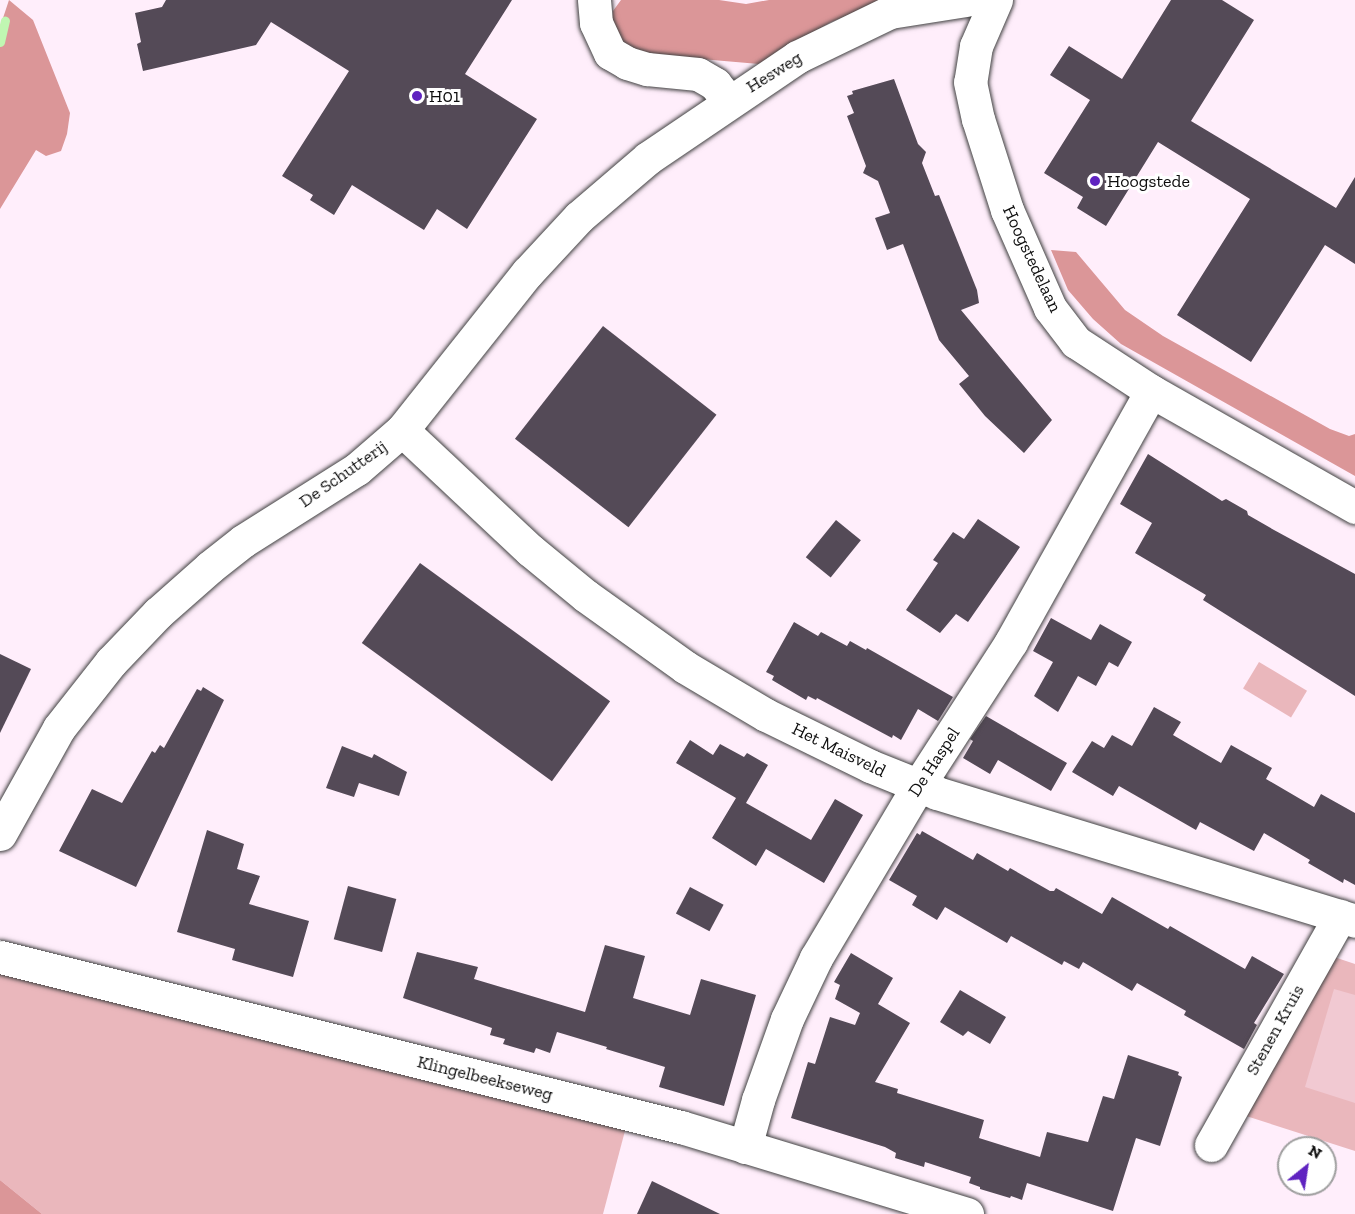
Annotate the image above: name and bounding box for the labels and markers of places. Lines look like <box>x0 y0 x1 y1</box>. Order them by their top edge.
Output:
place label: H01 <box>429 85 460 107</box>
marker: H01 <box>410 89 424 103</box>
place label: Hoogstede <box>1107 170 1190 192</box>
marker: Hoogstede <box>1088 174 1102 188</box>

